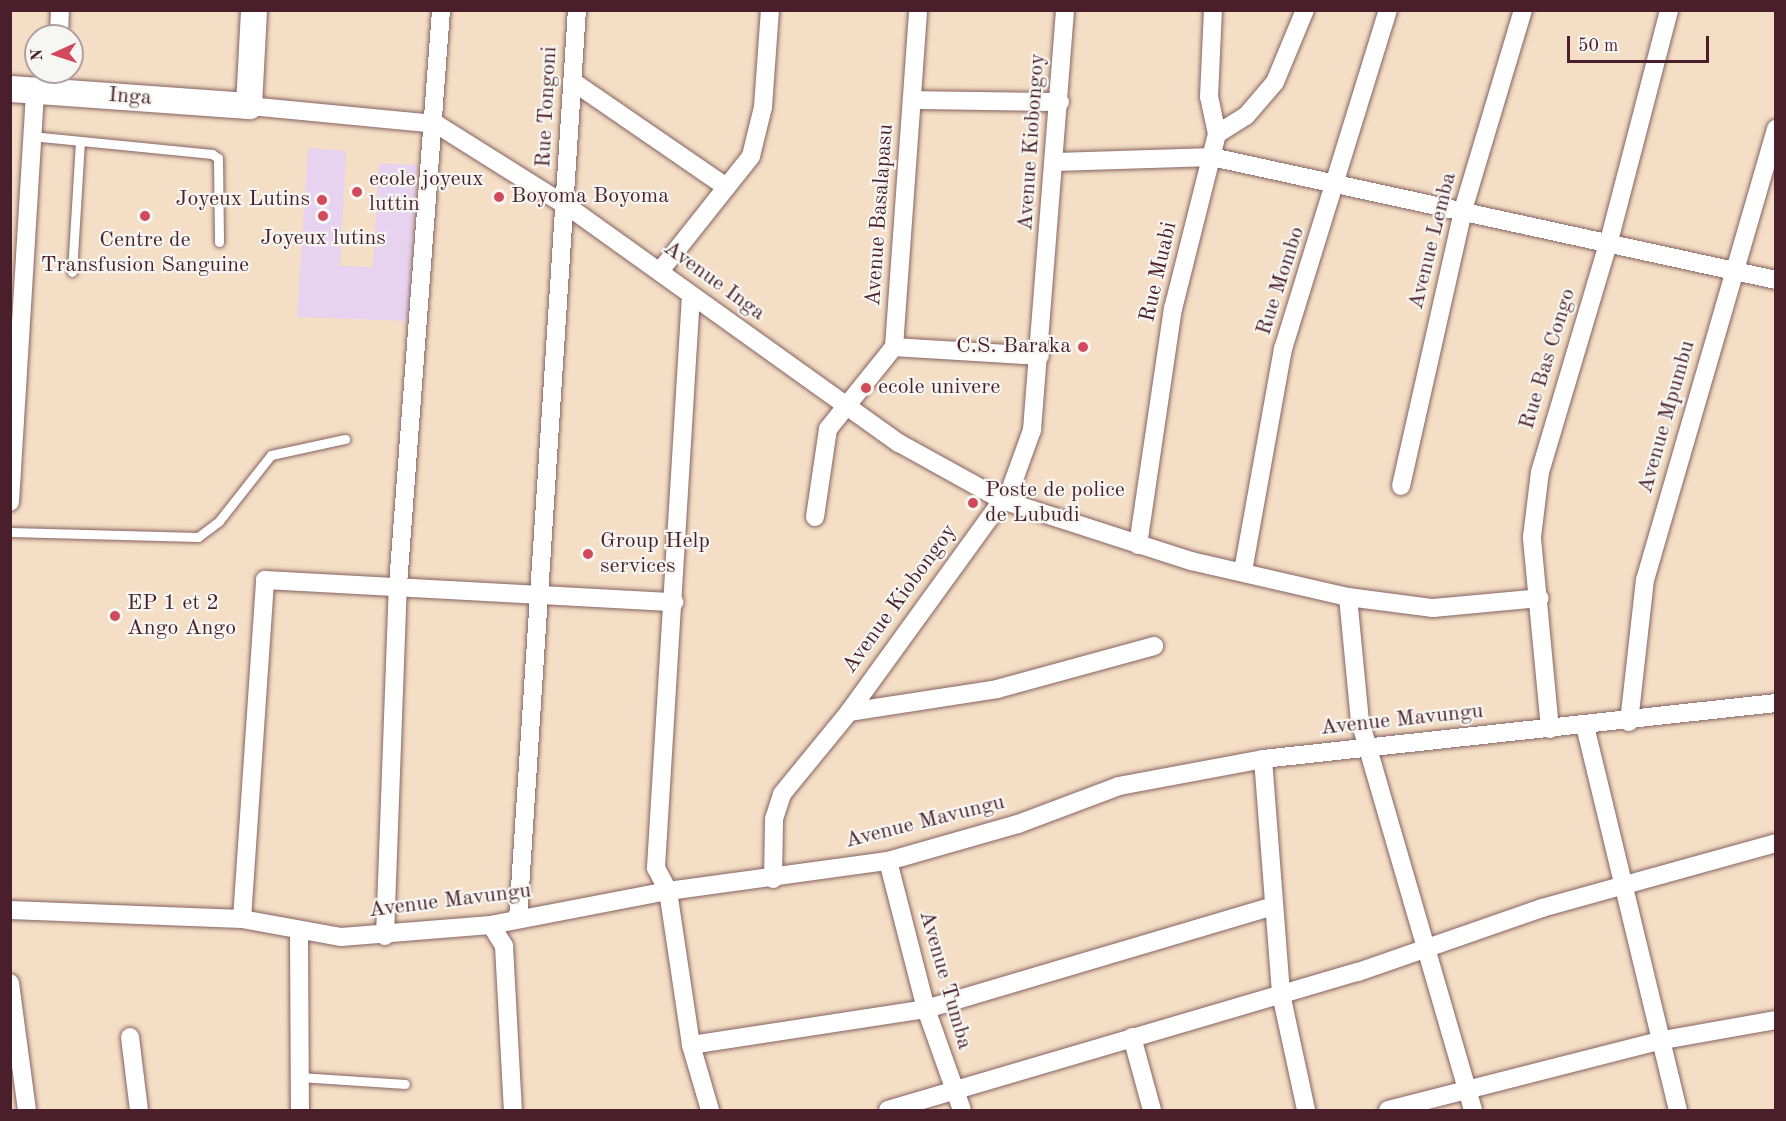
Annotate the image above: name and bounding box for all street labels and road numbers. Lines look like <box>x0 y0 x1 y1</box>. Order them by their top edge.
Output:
street label: Rue Tongoni <box>531 46 563 168</box>
street label: Avenue Kiobongoy <box>1013 52 1051 232</box>
street label: Inga <box>107 82 153 112</box>
street label: Avenue Basalapasu <box>860 123 900 307</box>
street label: Avenue Lemba <box>1403 170 1463 312</box>
street label: Rue Muabi <box>1135 219 1183 325</box>
street label: Rue Mombo <box>1251 223 1311 339</box>
street label: Avenue Inga <box>658 235 770 327</box>
street label: Rue Bas Congo <box>1514 285 1582 433</box>
street label: Avenue Mpumbu <box>1633 337 1701 497</box>
street label: Avenue Kiobongoy <box>837 519 963 679</box>
street label: Avenue Mavungu <box>1319 698 1485 742</box>
street label: Avenue Mavungu <box>842 789 1008 855</box>
street label: Avenue Mavungu <box>367 878 533 924</box>
street label: Avenue Tumba <box>913 908 977 1052</box>

